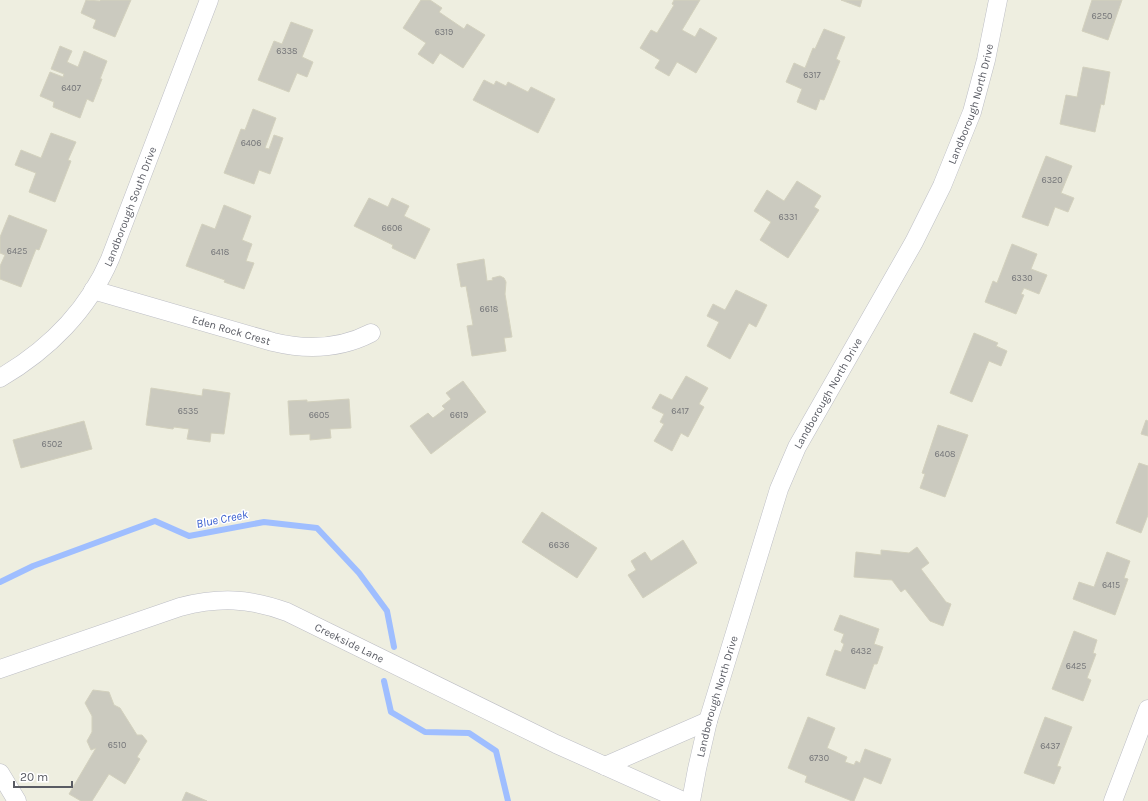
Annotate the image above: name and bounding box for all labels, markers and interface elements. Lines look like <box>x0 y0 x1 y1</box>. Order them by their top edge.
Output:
house number: 6250 <box>1092 11 1112 21</box>
house number: 6319 <box>435 27 453 37</box>
street label: Landborough North Drive <box>946 42 996 166</box>
house number: 6338 <box>276 46 298 56</box>
house number: 6317 <box>803 70 822 80</box>
house number: 6407 <box>61 83 82 93</box>
house number: 6406 <box>241 138 261 148</box>
street label: Landborough South Drive <box>101 144 160 269</box>
house number: 6320 <box>1041 175 1063 185</box>
house number: 6331 <box>779 212 797 222</box>
house number: 6606 <box>382 223 402 233</box>
house number: 6425 <box>7 246 27 256</box>
house number: 6418 <box>211 247 230 257</box>
house number: 6330 <box>1011 273 1033 283</box>
house number: 6618 <box>480 304 499 314</box>
street label: Eden Rock Crest <box>190 313 272 348</box>
street label: Landborough North Drive <box>791 335 865 451</box>
house number: 6535 <box>178 406 198 416</box>
house number: 6417 <box>671 406 689 416</box>
house number: 6605 <box>309 410 329 420</box>
house number: 6619 <box>450 410 468 420</box>
house number: 6502 <box>42 439 62 449</box>
house number: 6408 <box>934 449 956 459</box>
water label: Blue Creek <box>195 507 250 531</box>
house number: 6636 <box>549 540 569 550</box>
house number: 6415 <box>1102 580 1120 590</box>
street label: Creekside Lane <box>312 621 386 666</box>
street label: Landborough North Drive <box>694 634 741 758</box>
house number: 6432 <box>851 646 871 656</box>
house number: 6425 <box>1066 661 1086 671</box>
house number: 6510 <box>108 740 126 750</box>
house number: 6437 <box>1040 741 1061 751</box>
house number: 6730 <box>809 753 829 763</box>
scale bar <box>14 763 72 789</box>
text: 20 m <box>20 770 48 784</box>

